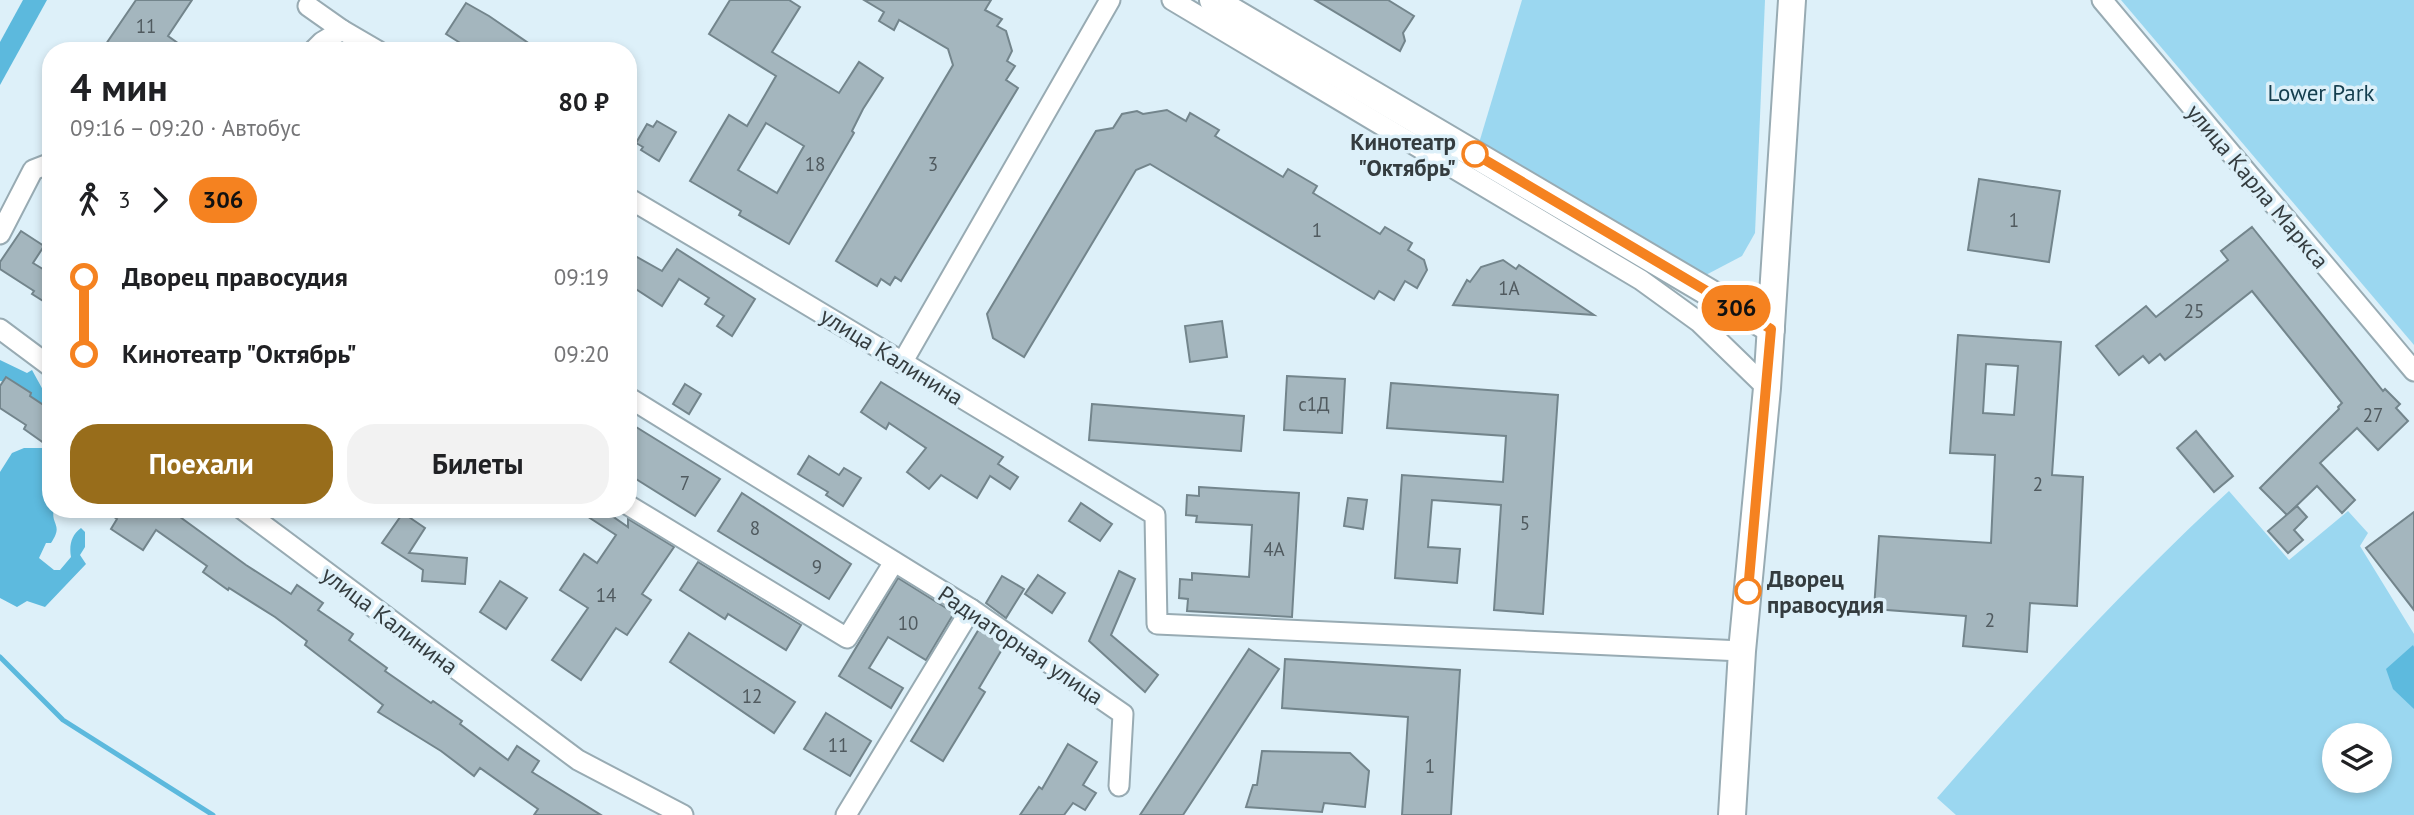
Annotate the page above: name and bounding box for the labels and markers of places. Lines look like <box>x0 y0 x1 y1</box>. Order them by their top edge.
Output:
place label: Кинотеатр "Октябрь" <box>1350 127 1456 182</box>
marker: Кинотеатр "Октябрь" <box>1462 141 1488 167</box>
place label: Дворец правосудия <box>1767 564 1884 619</box>
marker: Дворец правосудия <box>1735 578 1761 604</box>

